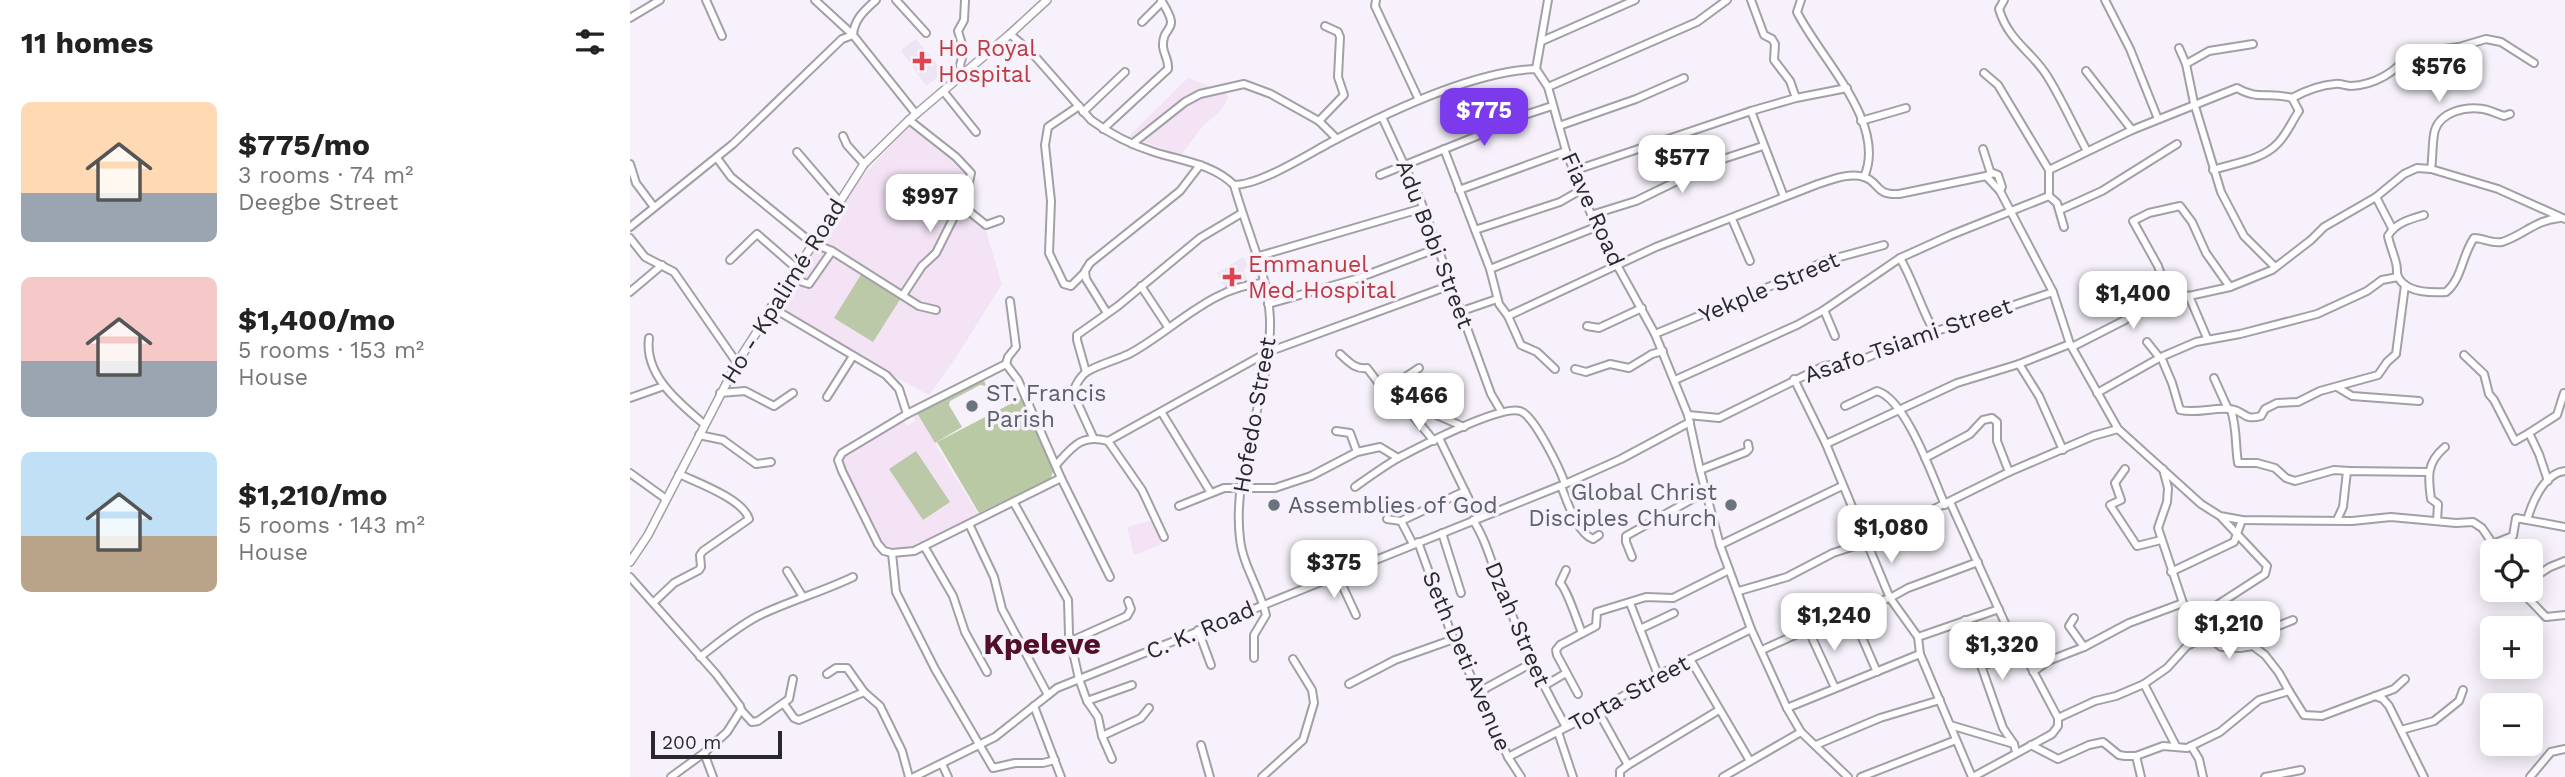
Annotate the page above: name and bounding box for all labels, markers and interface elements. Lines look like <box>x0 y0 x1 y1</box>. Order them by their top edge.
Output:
icon: filters <box>571 23 609 61</box>
text: 11 homes <box>21 25 154 60</box>
place label: Ho Royal Hospital <box>938 35 1036 88</box>
pin: $576 <box>2398 44 2480 104</box>
marker: Ho Royal Hospital <box>912 51 932 71</box>
text: $576 <box>2411 53 2467 80</box>
pin: $775 <box>1443 88 1525 148</box>
text: $775 <box>1456 97 1512 124</box>
text: $775/mo <box>238 127 370 162</box>
icon: home <box>77 130 161 214</box>
pin: $577 <box>1641 136 1723 195</box>
text: $577 <box>1654 144 1710 171</box>
street label: Fiave Road <box>1555 148 1630 270</box>
street label: Adu Bobi Street <box>1390 156 1479 332</box>
text: 3 rooms · 74 m² <box>238 162 413 189</box>
pin: $997 <box>889 174 971 234</box>
text: $997 <box>902 183 958 210</box>
text: Deegbe Street <box>238 189 398 216</box>
street label: Ho - Kpalimé Road <box>716 194 851 389</box>
street label: Yekple Street <box>1695 246 1844 329</box>
place label: Emmanuel Med Hospital <box>1248 251 1396 304</box>
marker: Emmanuel Med Hospital <box>1222 267 1242 287</box>
pin: $1,400 <box>2076 272 2190 331</box>
text: $1,400 <box>2095 280 2171 307</box>
street label: Asafo Tsiami Street <box>1801 292 2016 389</box>
text: $1,400/mo <box>238 302 395 337</box>
icon: home <box>77 305 161 389</box>
street label: Hofedo Street <box>1228 335 1282 495</box>
text: 5 rooms · 153 m² <box>238 337 424 364</box>
text: House <box>238 364 308 391</box>
pin: $466 <box>1378 374 1460 433</box>
place label: ST. Francis Parish <box>986 380 1106 433</box>
text: $466 <box>1390 382 1448 409</box>
marker: ST. Francis Parish <box>964 398 980 414</box>
text: $1,210/mo <box>238 477 388 512</box>
place label: Global Christ Disciples Church <box>1528 479 1717 532</box>
icon: home <box>77 480 161 564</box>
place label: Assemblies of God <box>1288 492 1498 519</box>
marker: Assemblies of God <box>1266 497 1282 513</box>
marker: Global Christ Disciples Church <box>1723 497 1739 513</box>
pin: $1,080 <box>1834 505 1948 565</box>
text: 5 rooms · 143 m² <box>238 512 425 539</box>
text: $1,080 <box>1853 514 1929 541</box>
text: House <box>238 539 308 566</box>
map controls <box>2480 539 2543 756</box>
button: locate <box>2480 539 2543 602</box>
pin: $375 <box>1293 540 1375 600</box>
text: $375 <box>1307 549 1361 576</box>
street label: Dzah Street <box>1479 558 1556 691</box>
street label: Seth Deti Avenue <box>1416 567 1517 755</box>
pin: $1,240 <box>1777 594 1891 653</box>
street label: C. K. Road <box>1142 596 1258 665</box>
text: $1,240 <box>1797 602 1871 629</box>
pin: $1,210 <box>2172 602 2286 661</box>
text: $1,210 <box>2194 610 2264 637</box>
button: + <box>2480 616 2543 679</box>
pin: $1,320 <box>1945 622 2059 682</box>
district label: Kpeleve <box>983 626 1101 661</box>
text: $1,320 <box>1965 631 2039 658</box>
street label: Torta Street <box>1565 649 1694 737</box>
button: − <box>2480 693 2543 756</box>
scale bar <box>651 728 782 760</box>
text: 200 m <box>662 731 721 754</box>

